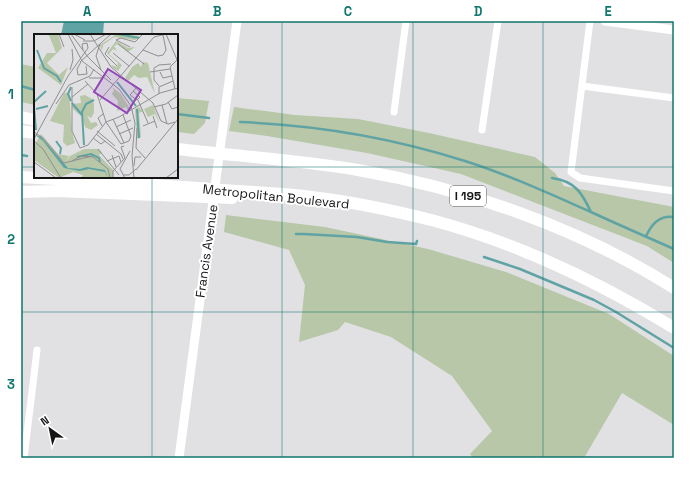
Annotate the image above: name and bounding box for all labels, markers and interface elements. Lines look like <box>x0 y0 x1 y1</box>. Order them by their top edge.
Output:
text: A <box>83 3 92 20</box>
text: B <box>213 3 222 20</box>
text: C <box>344 3 352 20</box>
text: D <box>474 3 483 20</box>
text: E <box>604 3 612 20</box>
inset map <box>34 34 178 178</box>
text: 1 <box>8 86 14 103</box>
street label: Metropolitan Boulevard <box>202 180 350 213</box>
road number: I 195 <box>450 186 486 206</box>
street label: Francis Avenue <box>192 203 221 299</box>
text: 2 <box>7 231 15 248</box>
text: 3 <box>7 376 15 393</box>
north arrow <box>30 409 70 449</box>
text: N <box>38 413 51 428</box>

